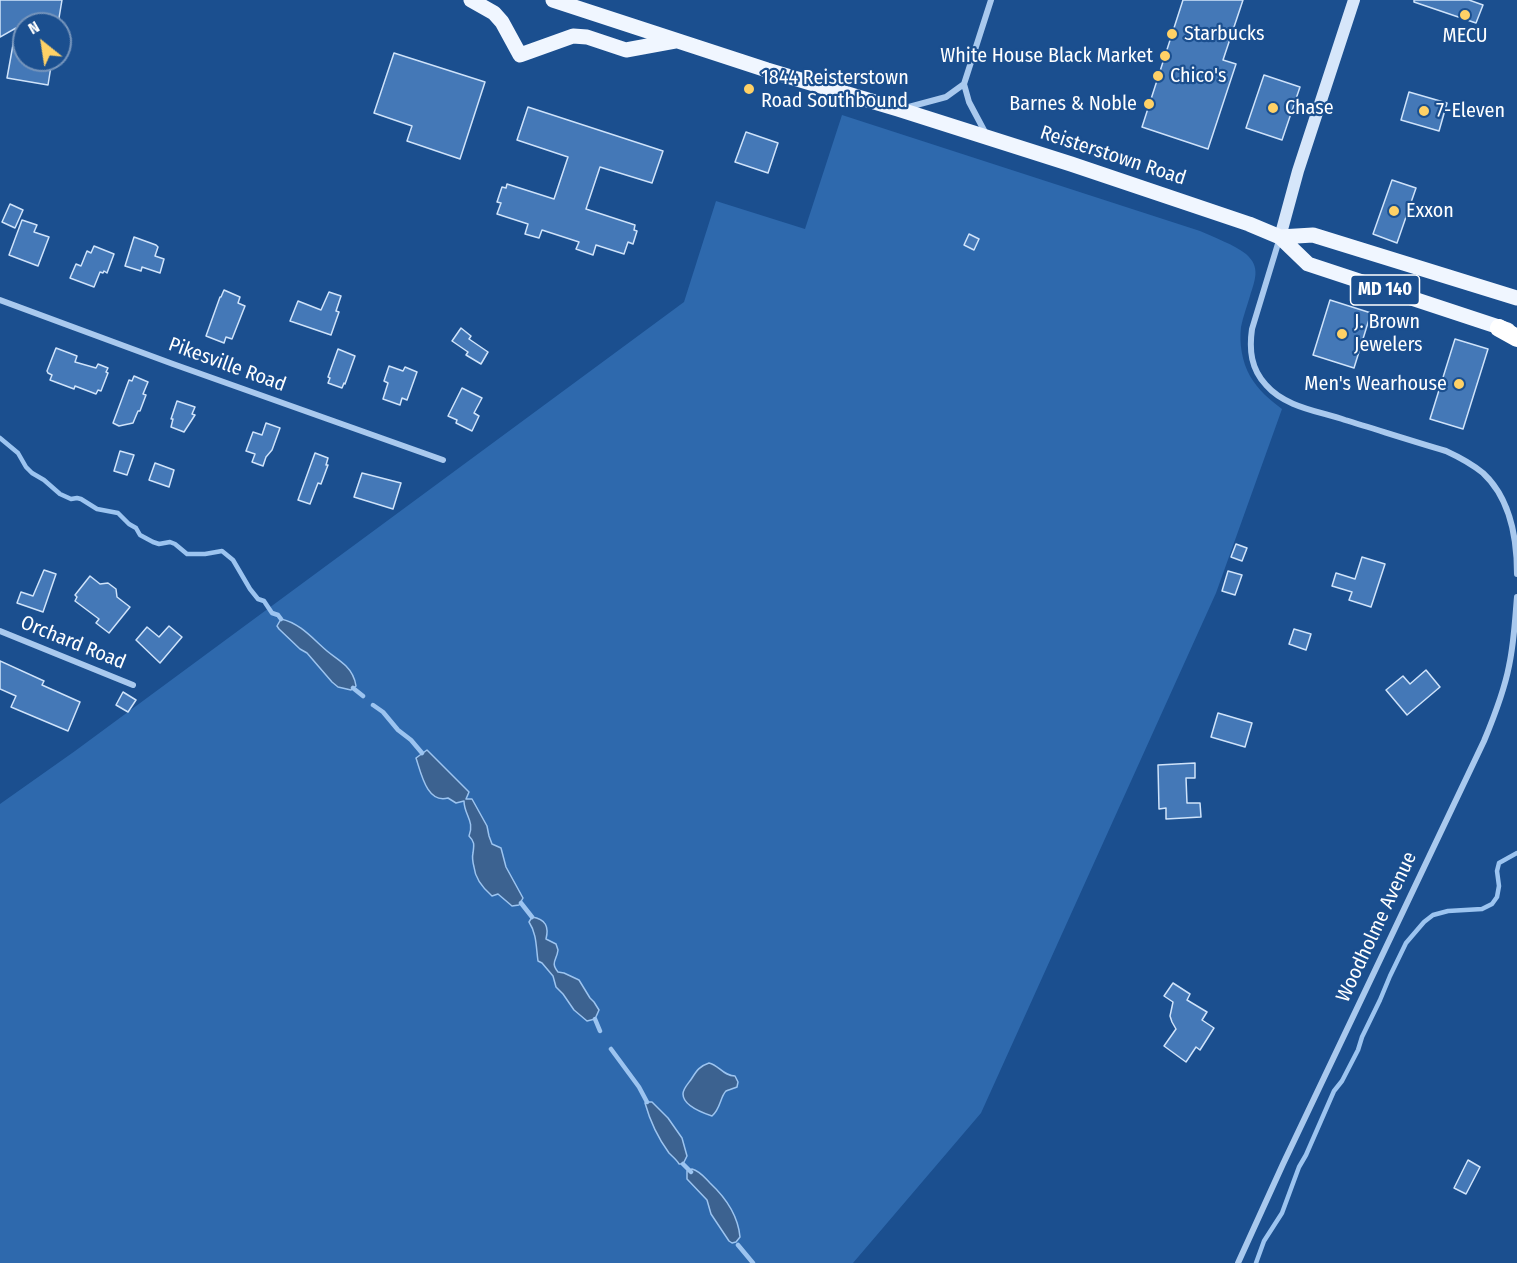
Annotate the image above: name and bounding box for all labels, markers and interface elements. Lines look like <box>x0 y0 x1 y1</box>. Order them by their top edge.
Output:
marker: MECU <box>1458 8 1472 22</box>
north arrow <box>12 12 72 72</box>
text: N <box>25 17 43 38</box>
place label: Starbucks <box>1184 22 1265 46</box>
place label: MECU <box>1442 24 1488 48</box>
marker: Starbucks <box>1165 27 1179 41</box>
place label: White House Black Market <box>940 44 1153 68</box>
marker: White House Black Market <box>1158 49 1172 63</box>
place label: Chico's <box>1170 64 1226 88</box>
place label: 1844 Reisterstown Road Southbound <box>761 66 909 113</box>
marker: Chico's <box>1151 69 1165 83</box>
marker: 1844 Reisterstown Road Southbound <box>742 82 756 96</box>
place label: Barnes & Noble <box>1009 92 1137 116</box>
place label: Chase <box>1285 96 1334 120</box>
marker: Barnes & Noble <box>1142 97 1156 111</box>
place label: 7-Eleven <box>1436 99 1505 123</box>
marker: Chase <box>1266 101 1280 115</box>
marker: 7-Eleven <box>1417 104 1431 118</box>
street label: Reisterstown Road <box>1037 121 1189 191</box>
place label: Exxon <box>1406 199 1454 223</box>
marker: Exxon <box>1387 204 1401 218</box>
road number: MD 140 <box>1350 275 1420 305</box>
place label: J. Brown Jewelers <box>1354 310 1423 357</box>
marker: J. Brown Jewelers <box>1335 327 1349 341</box>
street label: Pikesville Road <box>165 333 289 397</box>
place label: Men's Wearhouse <box>1304 372 1447 396</box>
marker: Men's Wearhouse <box>1452 377 1466 391</box>
street label: Orchard Road <box>17 611 129 675</box>
street label: Woodholme Avenue <box>1332 848 1422 1006</box>

